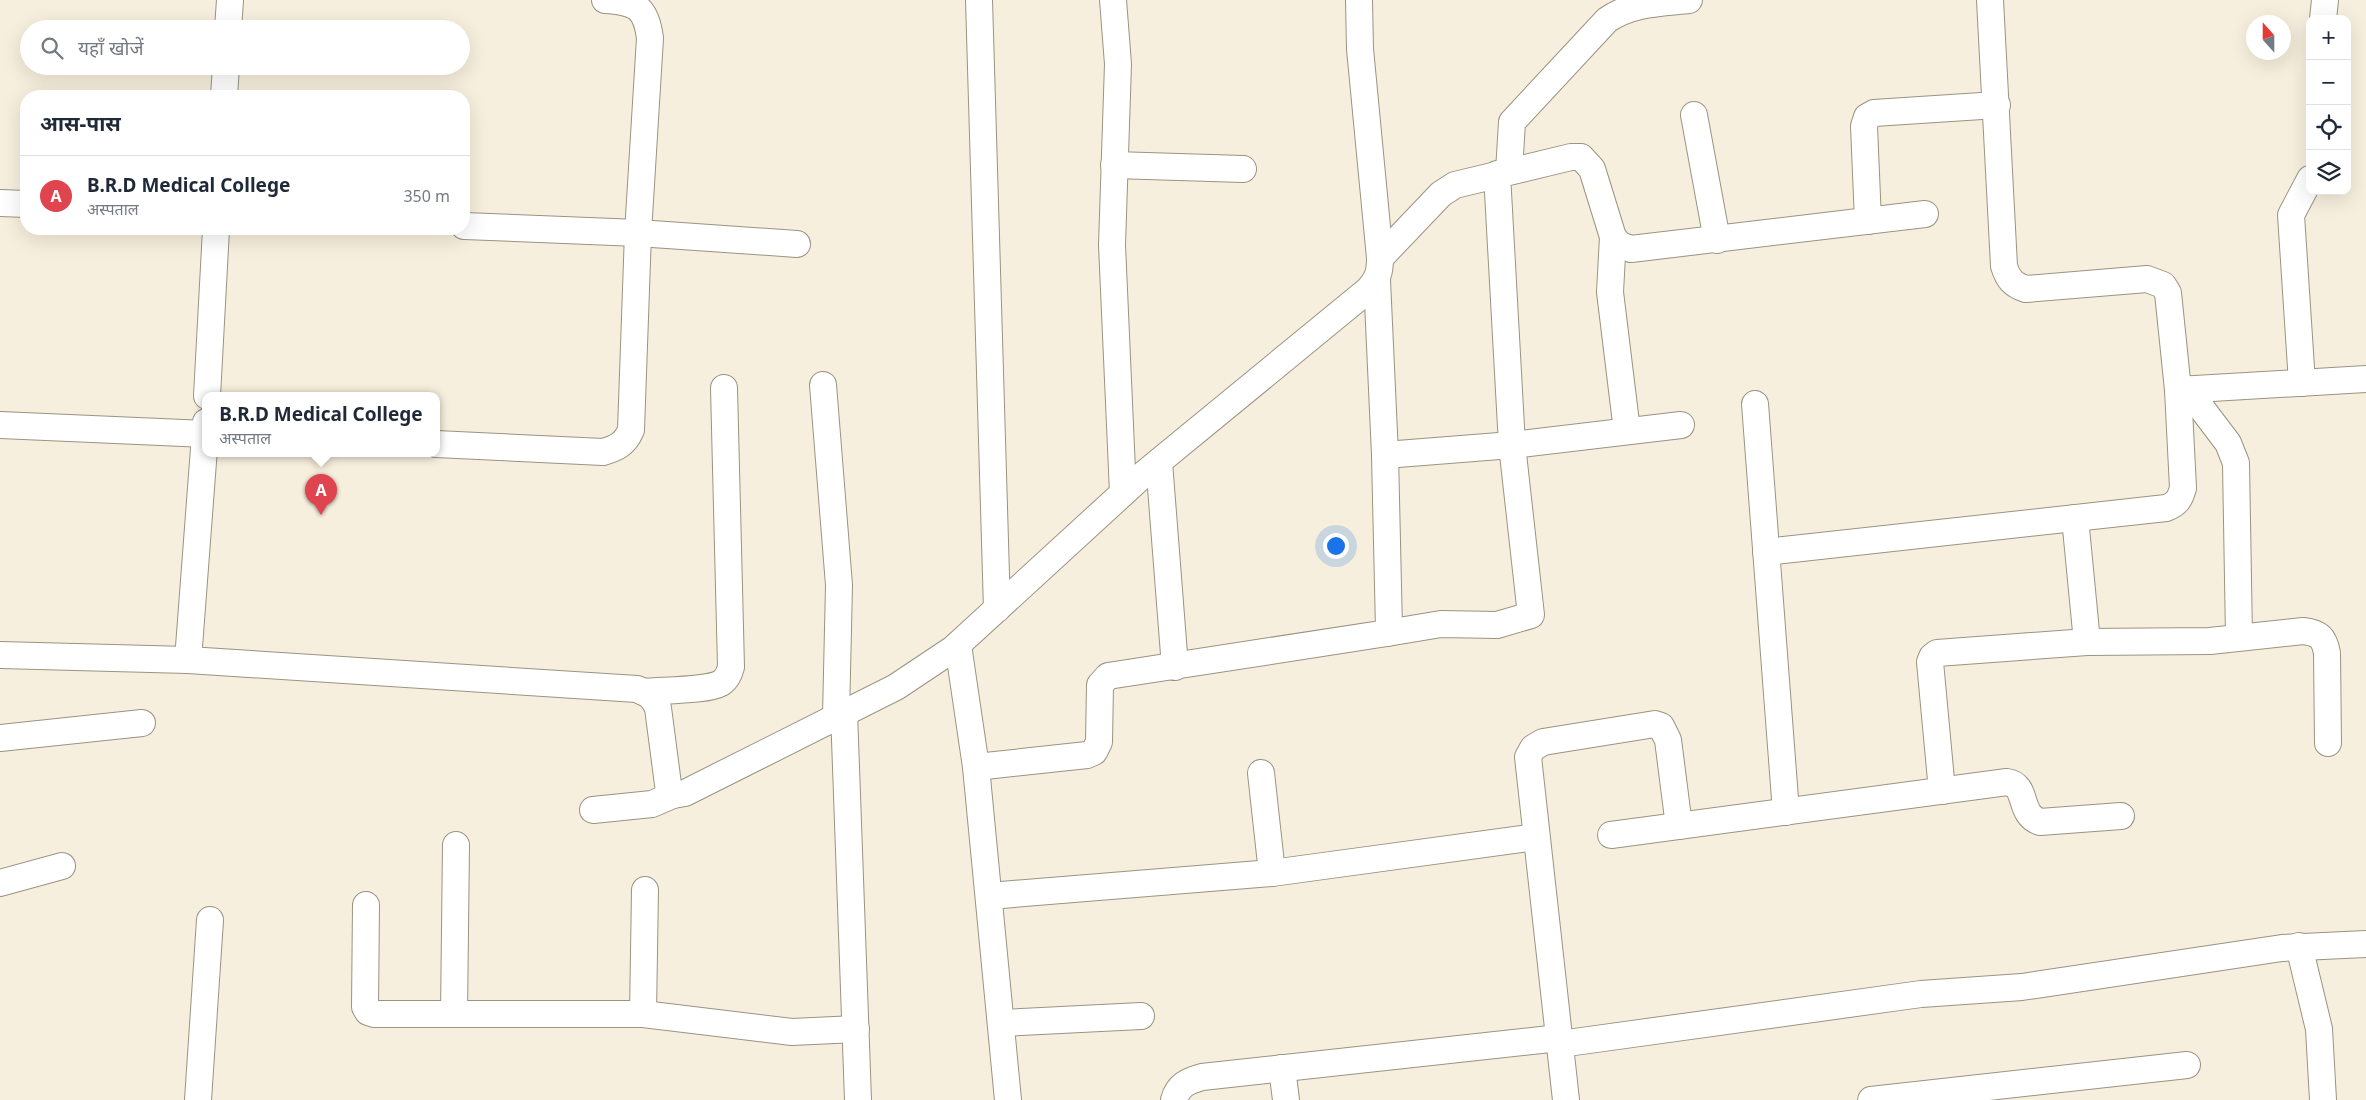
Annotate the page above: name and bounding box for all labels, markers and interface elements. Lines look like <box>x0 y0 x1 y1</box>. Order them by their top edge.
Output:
north arrow <box>2246 15 2291 60</box>
map controls <box>2306 15 2351 195</box>
button: + <box>2306 15 2351 60</box>
search box <box>20 20 470 75</box>
icon: search <box>38 34 66 62</box>
text: यहाँ खोजें <box>78 35 144 61</box>
button: − <box>2306 60 2351 105</box>
button: locate <box>2306 105 2351 150</box>
text: आस-पास <box>40 109 121 137</box>
button: layers <box>2306 150 2351 195</box>
text: B.R.D Medical College <box>87 172 290 198</box>
text: A <box>50 185 62 207</box>
text: 350 m <box>403 185 450 207</box>
text: अस्पताल <box>87 198 139 220</box>
popup <box>202 392 440 457</box>
text: B.R.D Medical College <box>219 401 423 427</box>
text: अस्पताल <box>219 427 271 449</box>
pin: A <box>305 474 337 515</box>
your location <box>1323 533 1349 559</box>

